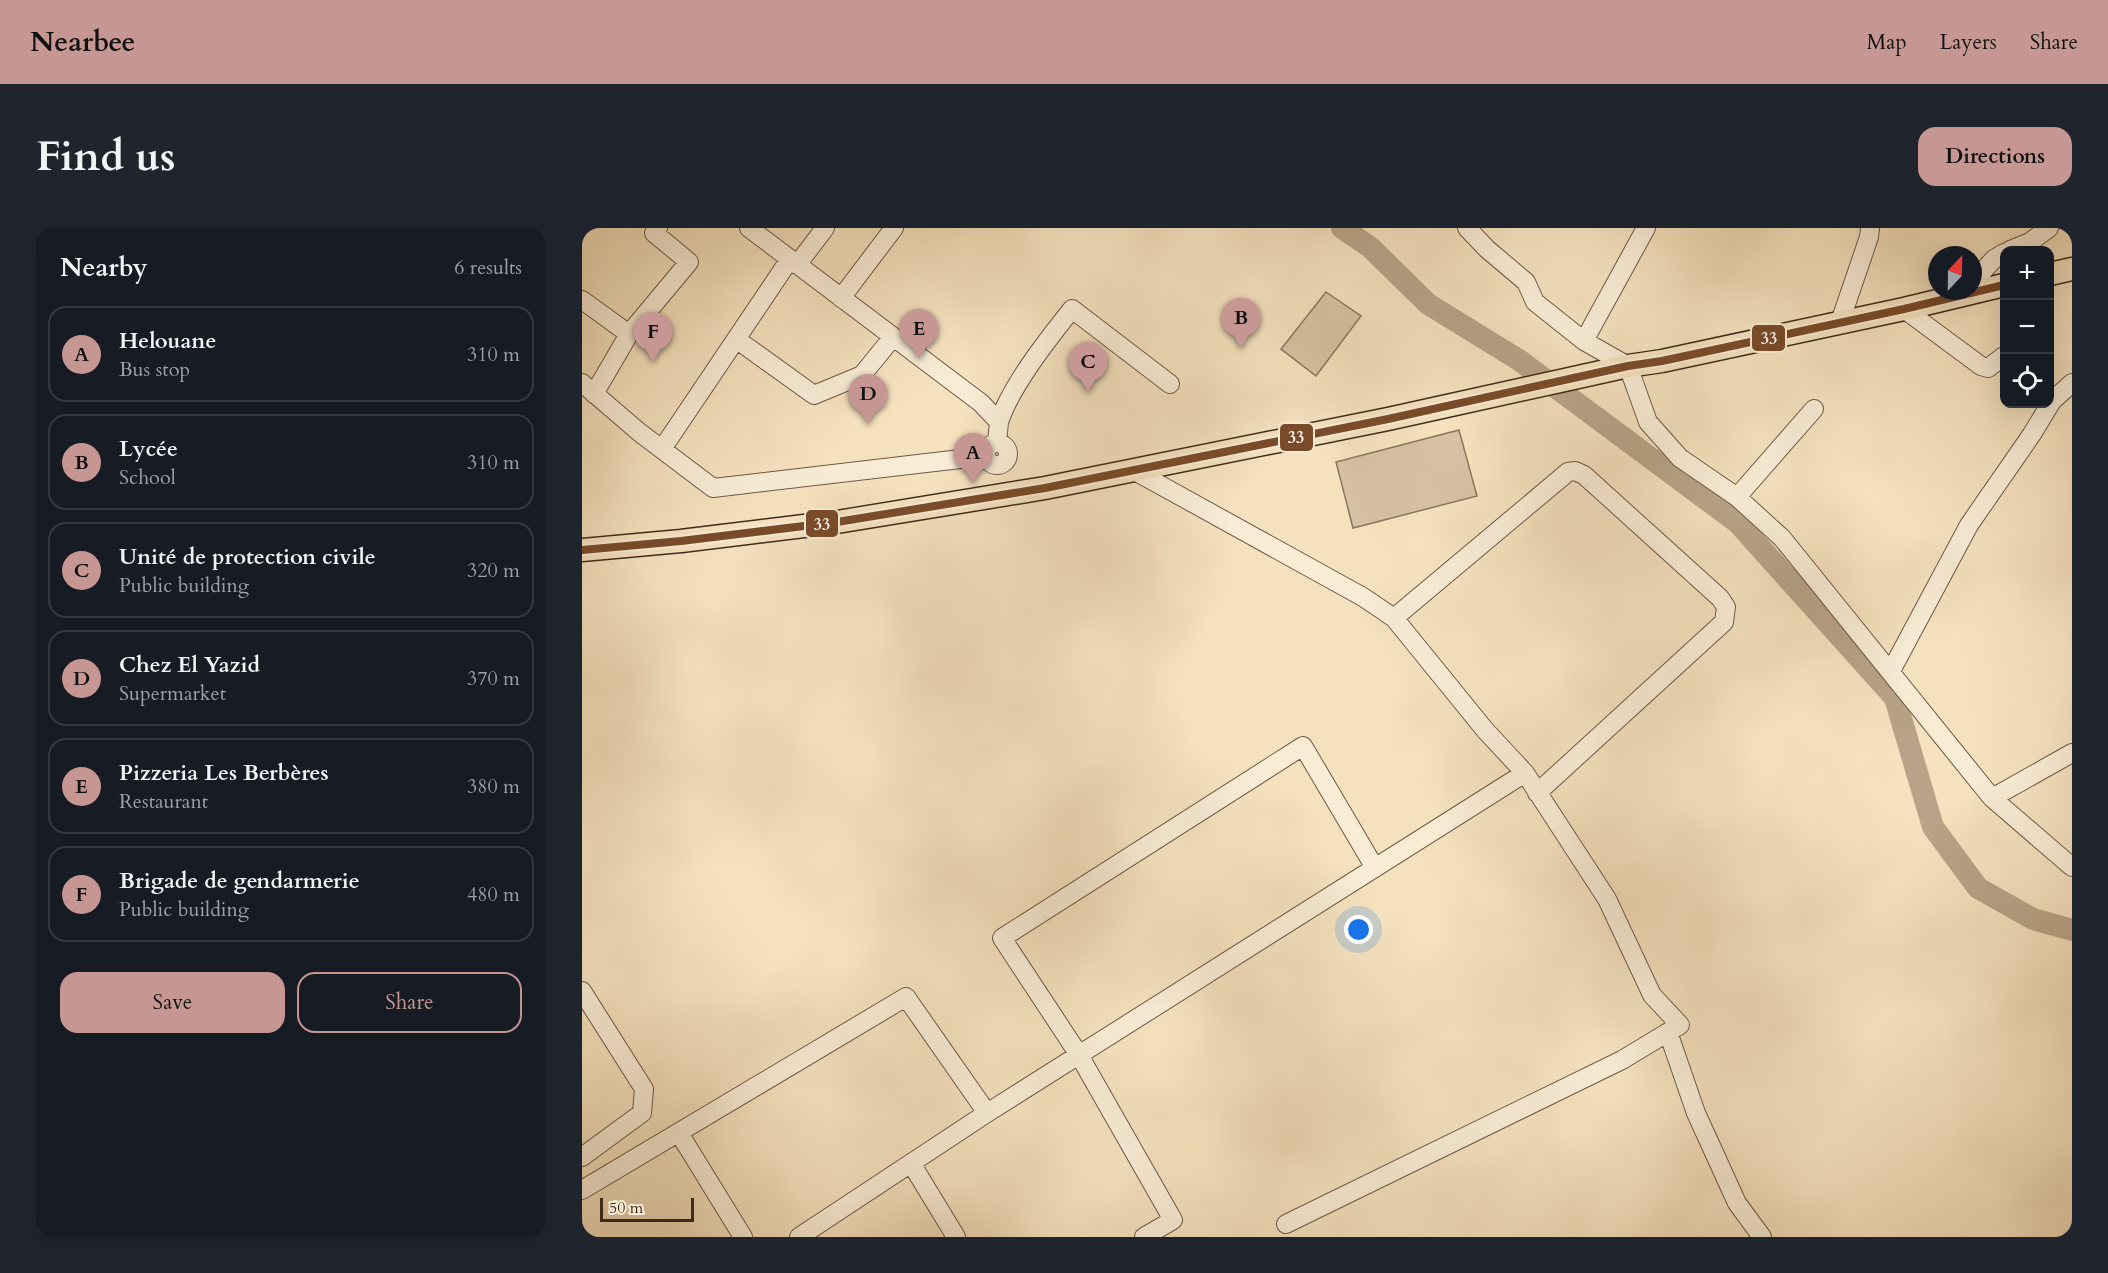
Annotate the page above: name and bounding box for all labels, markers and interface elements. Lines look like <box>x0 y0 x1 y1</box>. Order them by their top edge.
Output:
text: Nearbee <box>30 23 135 61</box>
text: Map <box>1867 28 1907 57</box>
text: Layers <box>1940 28 1997 57</box>
text: Share <box>2030 28 2078 57</box>
button: Directions <box>1918 127 2072 186</box>
text: Find us <box>36 128 176 185</box>
north arrow <box>1928 246 1982 300</box>
map controls <box>2000 246 2054 408</box>
button: + <box>2000 246 2054 300</box>
text: Nearby <box>60 250 148 285</box>
text: 6 results <box>454 254 522 281</box>
pin: B <box>1222 298 1260 348</box>
button: − <box>2000 300 2054 354</box>
pin: E <box>900 310 938 359</box>
pin: F <box>634 312 672 362</box>
line badge: 33 <box>1751 324 1786 352</box>
text: Helouane <box>119 326 216 356</box>
text: 33 <box>1761 328 1777 350</box>
text: A <box>74 341 89 368</box>
text: 310 m <box>467 341 520 368</box>
pin: C <box>1068 342 1108 392</box>
button: locate <box>2000 354 2054 408</box>
text: Bus stop <box>119 356 190 383</box>
pin: D <box>848 374 888 424</box>
line badge: 33 <box>1279 423 1314 452</box>
text: 33 <box>1288 427 1304 449</box>
text: Lycée <box>119 434 178 464</box>
pin: A <box>954 434 992 483</box>
text: B <box>74 449 89 476</box>
text: 310 m <box>467 449 520 476</box>
text: School <box>119 464 176 491</box>
line badge: 33 <box>805 509 839 538</box>
text: 33 <box>814 514 830 536</box>
text: Unité de protection civile <box>119 542 376 572</box>
text: C <box>74 557 89 584</box>
text: 320 m <box>467 557 520 584</box>
text: Public building <box>119 572 249 599</box>
text: Chez El Yazid <box>119 650 260 680</box>
text: D <box>73 665 90 692</box>
text: 370 m <box>467 665 520 692</box>
text: Supermarket <box>119 680 226 707</box>
text: Pizzeria Les Berbères <box>119 758 329 788</box>
text: E <box>75 773 88 800</box>
text: 380 m <box>467 773 520 800</box>
text: Restaurant <box>119 788 208 815</box>
text: Brigade de gendarmerie <box>119 866 360 896</box>
text: F <box>76 881 87 908</box>
text: 480 m <box>467 881 520 908</box>
text: Public building <box>119 896 249 923</box>
your location <box>1344 915 1373 944</box>
button: Save <box>60 972 285 1033</box>
button: Share <box>297 972 522 1033</box>
scale bar <box>600 1195 694 1222</box>
text: 50 m <box>609 1197 643 1219</box>

